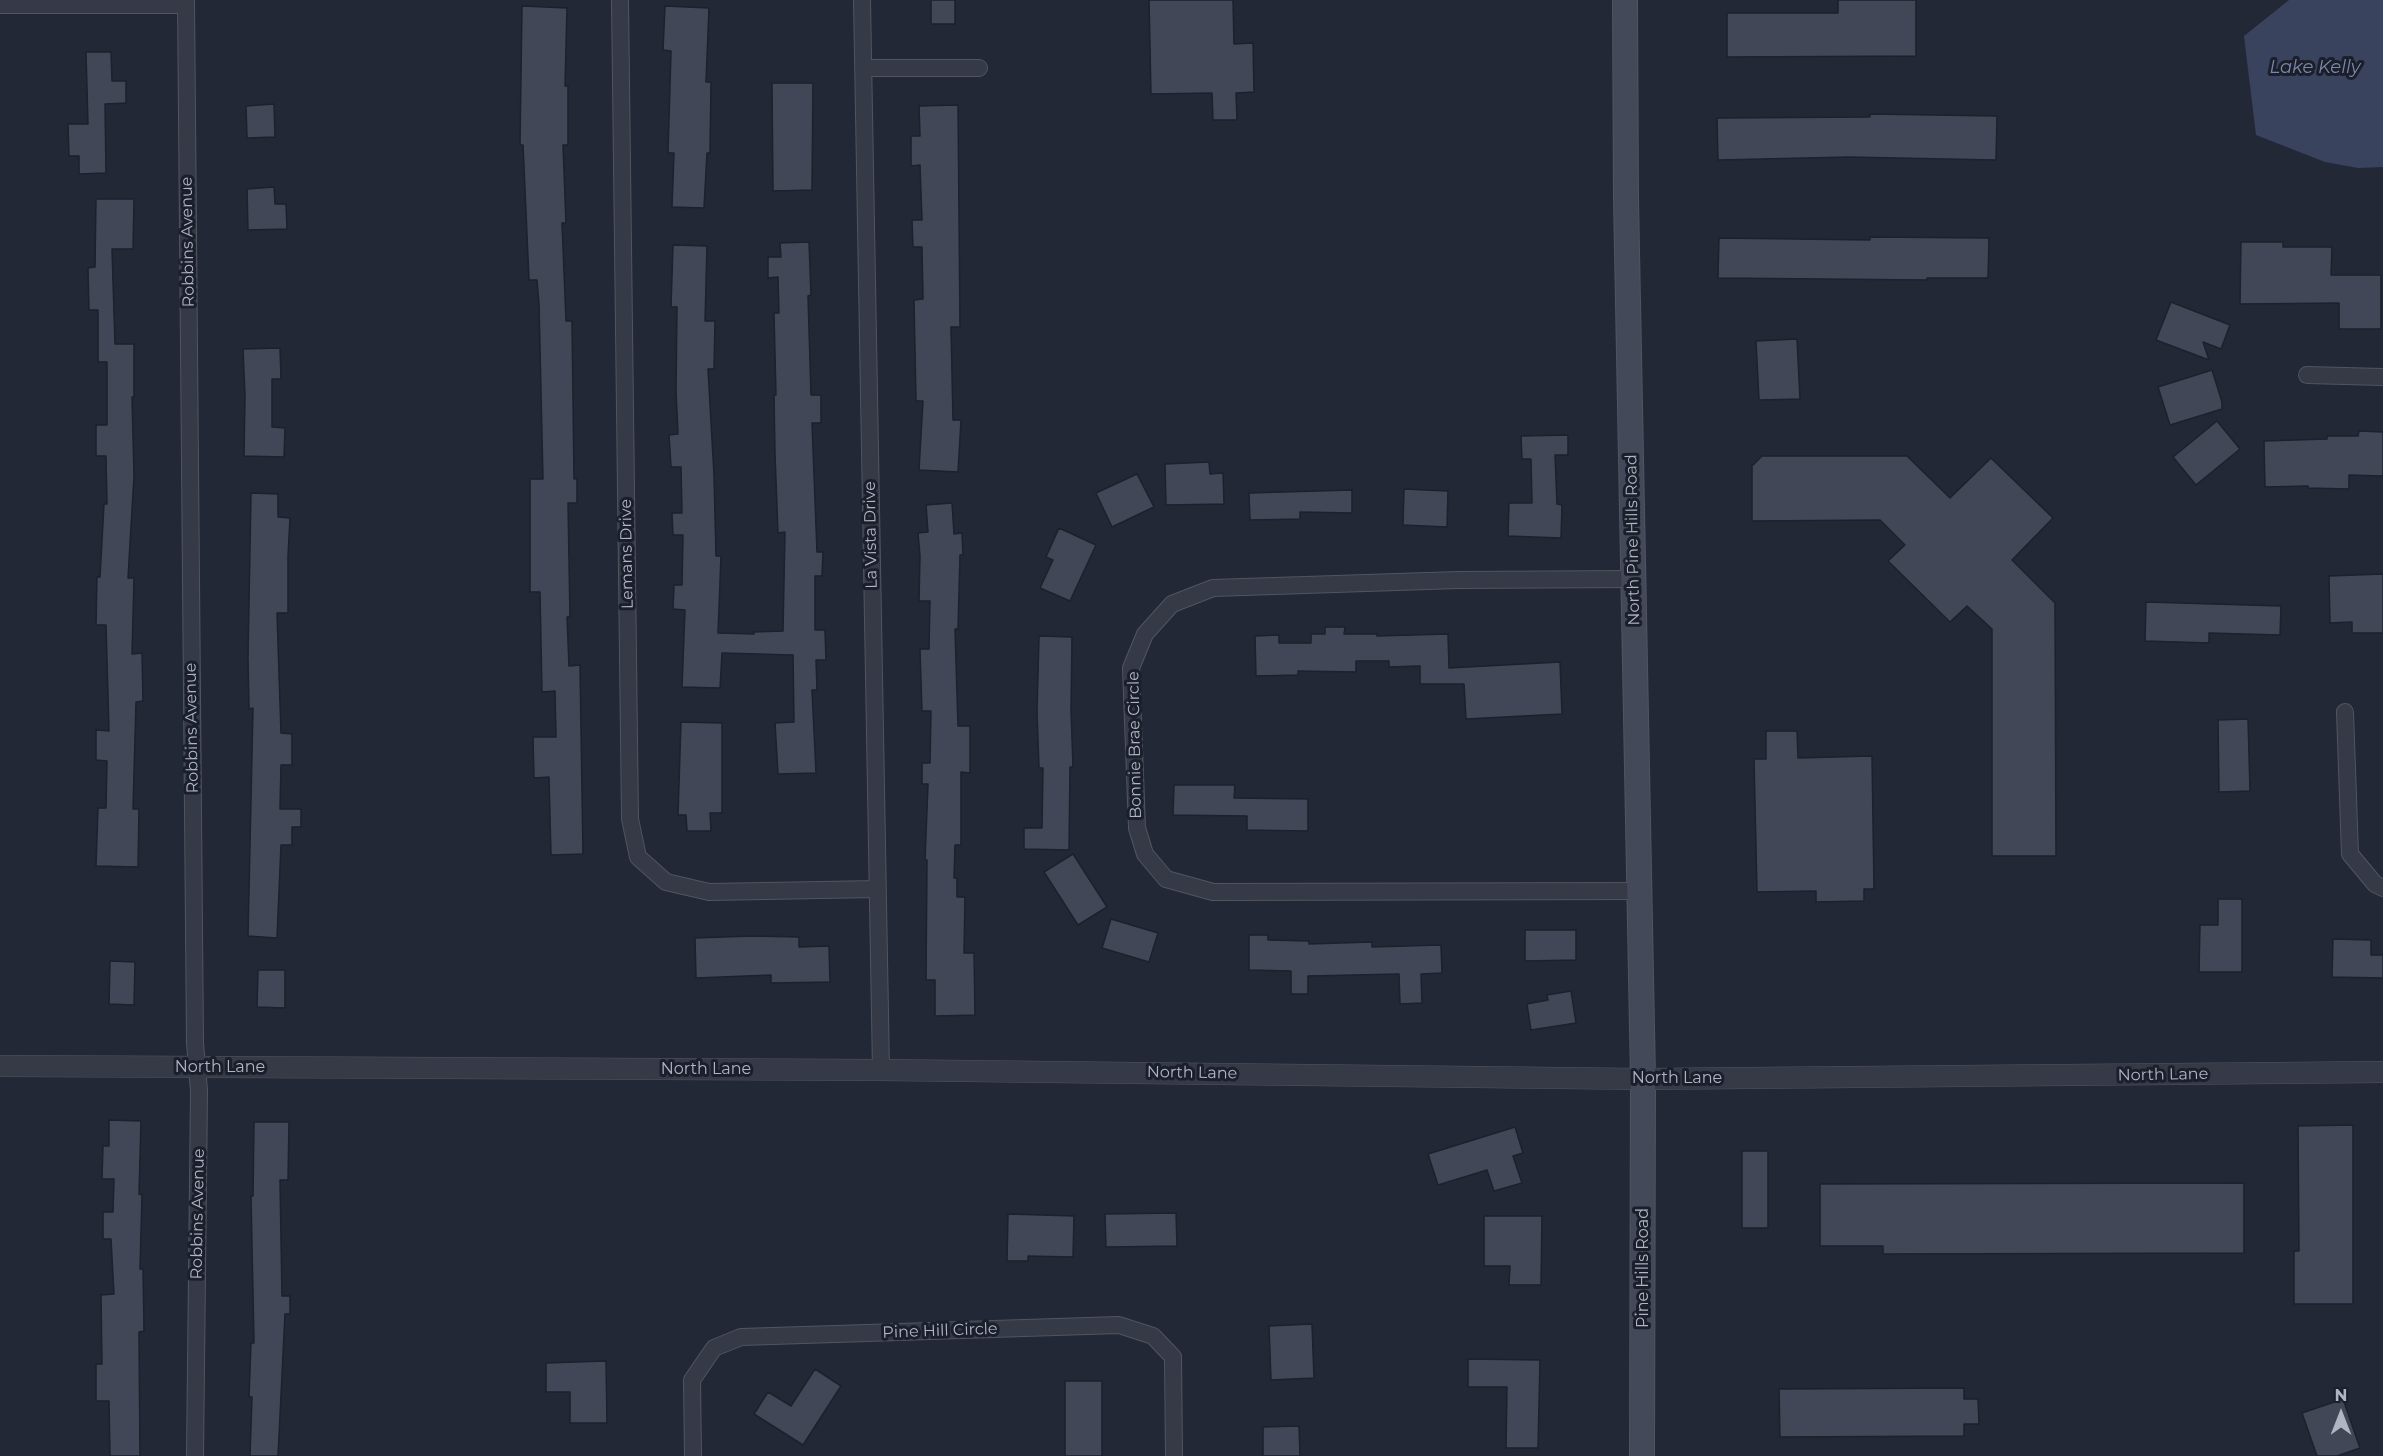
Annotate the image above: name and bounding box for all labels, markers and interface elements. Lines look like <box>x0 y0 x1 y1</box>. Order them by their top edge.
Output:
water label: Lake Kelly <box>2269 57 2361 79</box>
street label: Robbins Avenue <box>177 176 199 308</box>
street label: North Pine Hills Road <box>1622 454 1644 626</box>
street label: La Vista Drive <box>860 481 882 589</box>
street label: Lemans Drive <box>616 499 638 609</box>
street label: Robbins Avenue <box>181 662 203 794</box>
street label: Bonnie Brae Circle <box>1124 671 1146 819</box>
street label: North Lane <box>175 1057 265 1077</box>
street label: North Lane <box>661 1059 751 1079</box>
street label: North Lane <box>1147 1063 1237 1083</box>
street label: North Lane <box>2118 1065 2208 1085</box>
street label: North Lane <box>1632 1068 1722 1088</box>
street label: Robbins Avenue <box>187 1148 209 1280</box>
street label: Pine Hills Road <box>1633 1208 1653 1328</box>
street label: Pine Hill Circle <box>882 1319 998 1343</box>
north arrow <box>2311 1384 2371 1444</box>
text: N <box>2335 1386 2347 1405</box>

